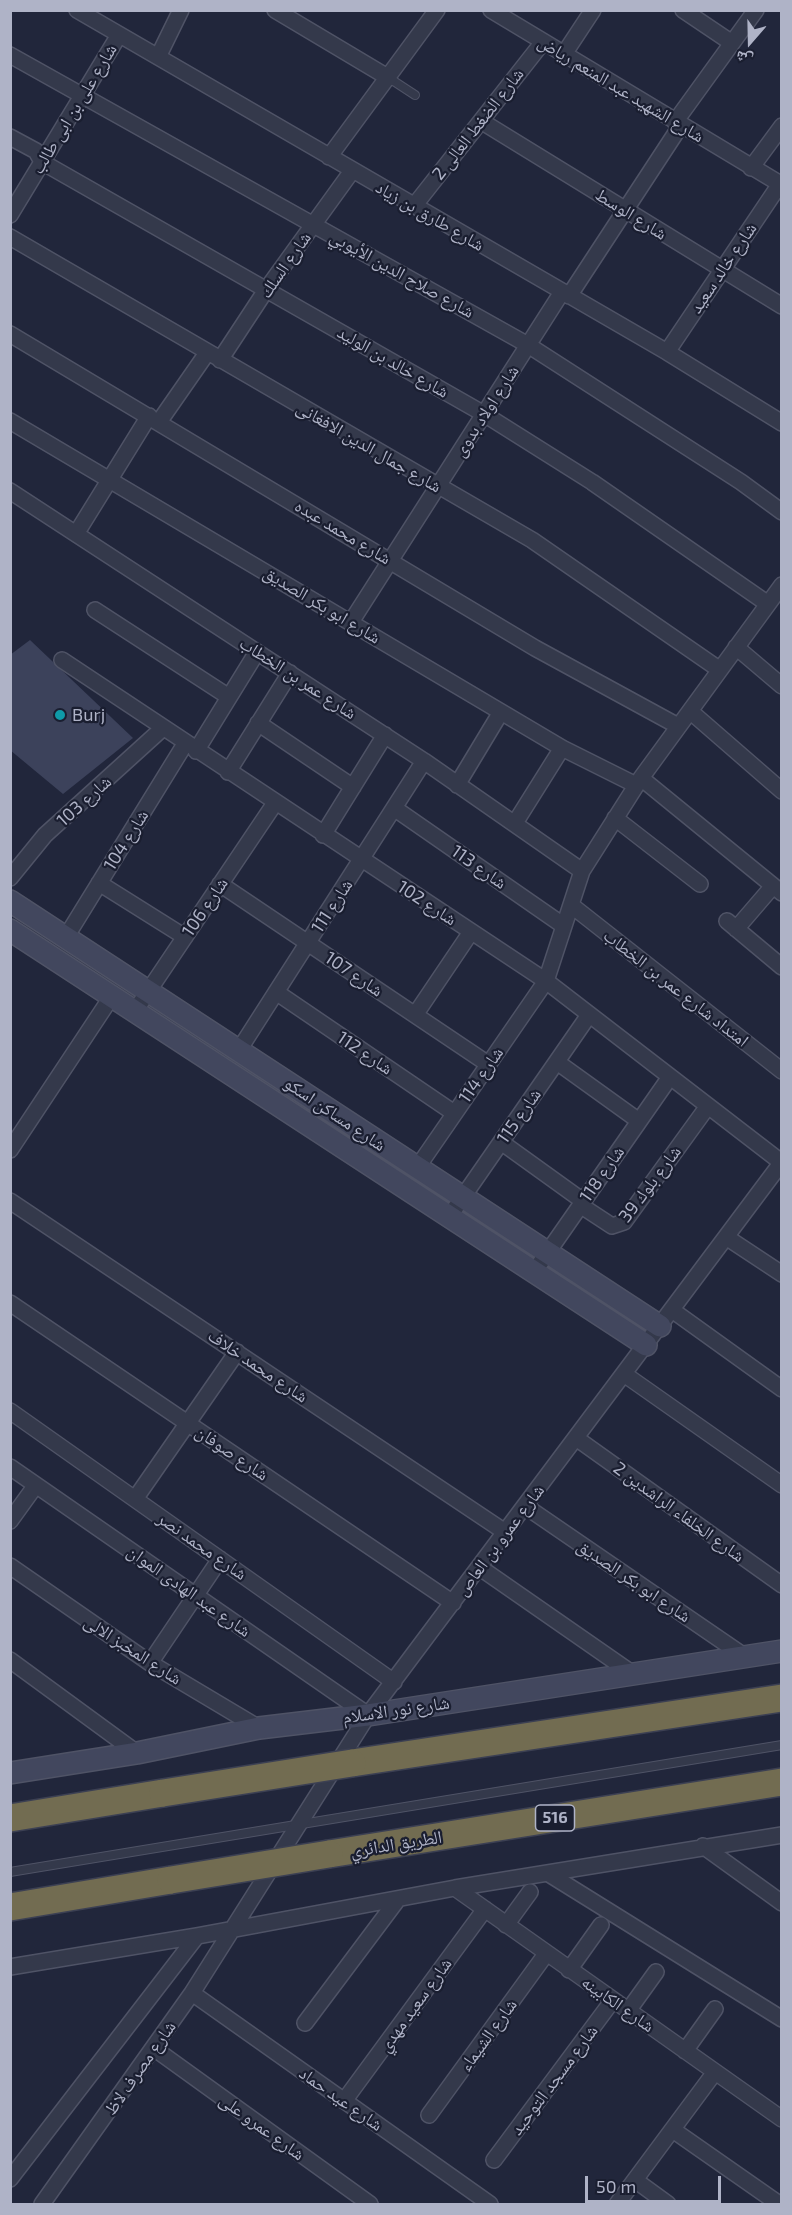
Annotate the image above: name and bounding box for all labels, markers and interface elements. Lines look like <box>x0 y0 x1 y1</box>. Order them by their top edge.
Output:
north arrow <box>720 12 780 72</box>
street label: شارع الشهيد عبد المنعم رياض <box>534 31 708 147</box>
street label: شارع على بن ابى طالب <box>27 40 121 178</box>
text: ش <box>732 48 755 71</box>
street label: شارع الضغط العالى 2 <box>428 64 528 184</box>
street label: شارع طارق بن زياد <box>372 176 488 256</box>
street label: شارع الوسط <box>591 183 671 245</box>
street label: شارع خالد سعيد <box>685 218 761 318</box>
street label: شارع صلاح الدين الأيوبي <box>326 225 478 323</box>
street label: شارع السلك <box>254 228 316 302</box>
street label: شارع خالد بن الوليد <box>333 321 453 403</box>
street label: شارع اولاد بدوى <box>448 361 524 461</box>
street label: شارع جمال الدين الافغانى <box>292 397 446 497</box>
street label: شارع محمد عبده <box>291 495 395 569</box>
street label: شارع ابو بكر الصديق <box>260 562 384 648</box>
street label: شارع عمر بن الخطاب <box>235 632 361 724</box>
place label: Burj <box>72 704 105 726</box>
marker: Burj <box>53 708 67 722</box>
street label: شارع 103 <box>52 771 116 831</box>
street label: شارع 104 <box>99 806 153 874</box>
street label: شارع 113 <box>447 840 511 894</box>
street label: شارع 106 <box>177 873 233 941</box>
street label: شارع 111 <box>307 875 357 937</box>
street label: شارع 102 <box>393 876 461 930</box>
street label: امتداد شارع عمر بن الخطاب <box>599 924 753 1052</box>
street label: شارع 107 <box>321 947 387 1001</box>
street label: شارع 112 <box>333 1027 397 1079</box>
street label: شارع 114 <box>454 1043 508 1107</box>
street label: شارع مساكن اسكو <box>280 1072 390 1156</box>
street label: شارع 115 <box>492 1084 546 1148</box>
street label: شارع بلوك 39 <box>614 1141 686 1227</box>
street label: شارع 118 <box>575 1142 629 1206</box>
street label: شارع محمد خلاف <box>204 1325 312 1407</box>
street label: شارع صوفان <box>191 1421 273 1485</box>
street label: شارع الخلفاء الراشدين 2 <box>609 1457 749 1567</box>
street label: شارع عمرو بن العاص <box>451 1480 549 1600</box>
street label: شارع محمد نصر <box>153 1507 251 1585</box>
street label: شارع ابو بكر الصديق <box>573 1535 695 1627</box>
street label: شارع عبد الهادى الموان <box>123 1540 255 1642</box>
street label: شارع المخبز الالى <box>80 1610 186 1690</box>
street label: شارع نور الاسلام <box>341 1692 451 1728</box>
road number: 516 <box>536 1805 574 1831</box>
street label: الطريق الدائري <box>349 1826 443 1862</box>
street label: شارع سعيد مهدي <box>374 1954 456 2056</box>
street label: شارع الكابينه <box>577 1971 659 2037</box>
street label: شارع الشيماء <box>454 1994 522 2076</box>
street label: شارع مصرف لاظ <box>100 2017 180 2119</box>
street label: شارع مسجد التوحيد <box>506 2021 602 2139</box>
street label: شارع عيد حماد <box>295 2062 387 2136</box>
street label: شارع عمرو على <box>215 2089 309 2165</box>
scale bar <box>588 2164 724 2202</box>
text: 50 m <box>596 2175 636 2197</box>

